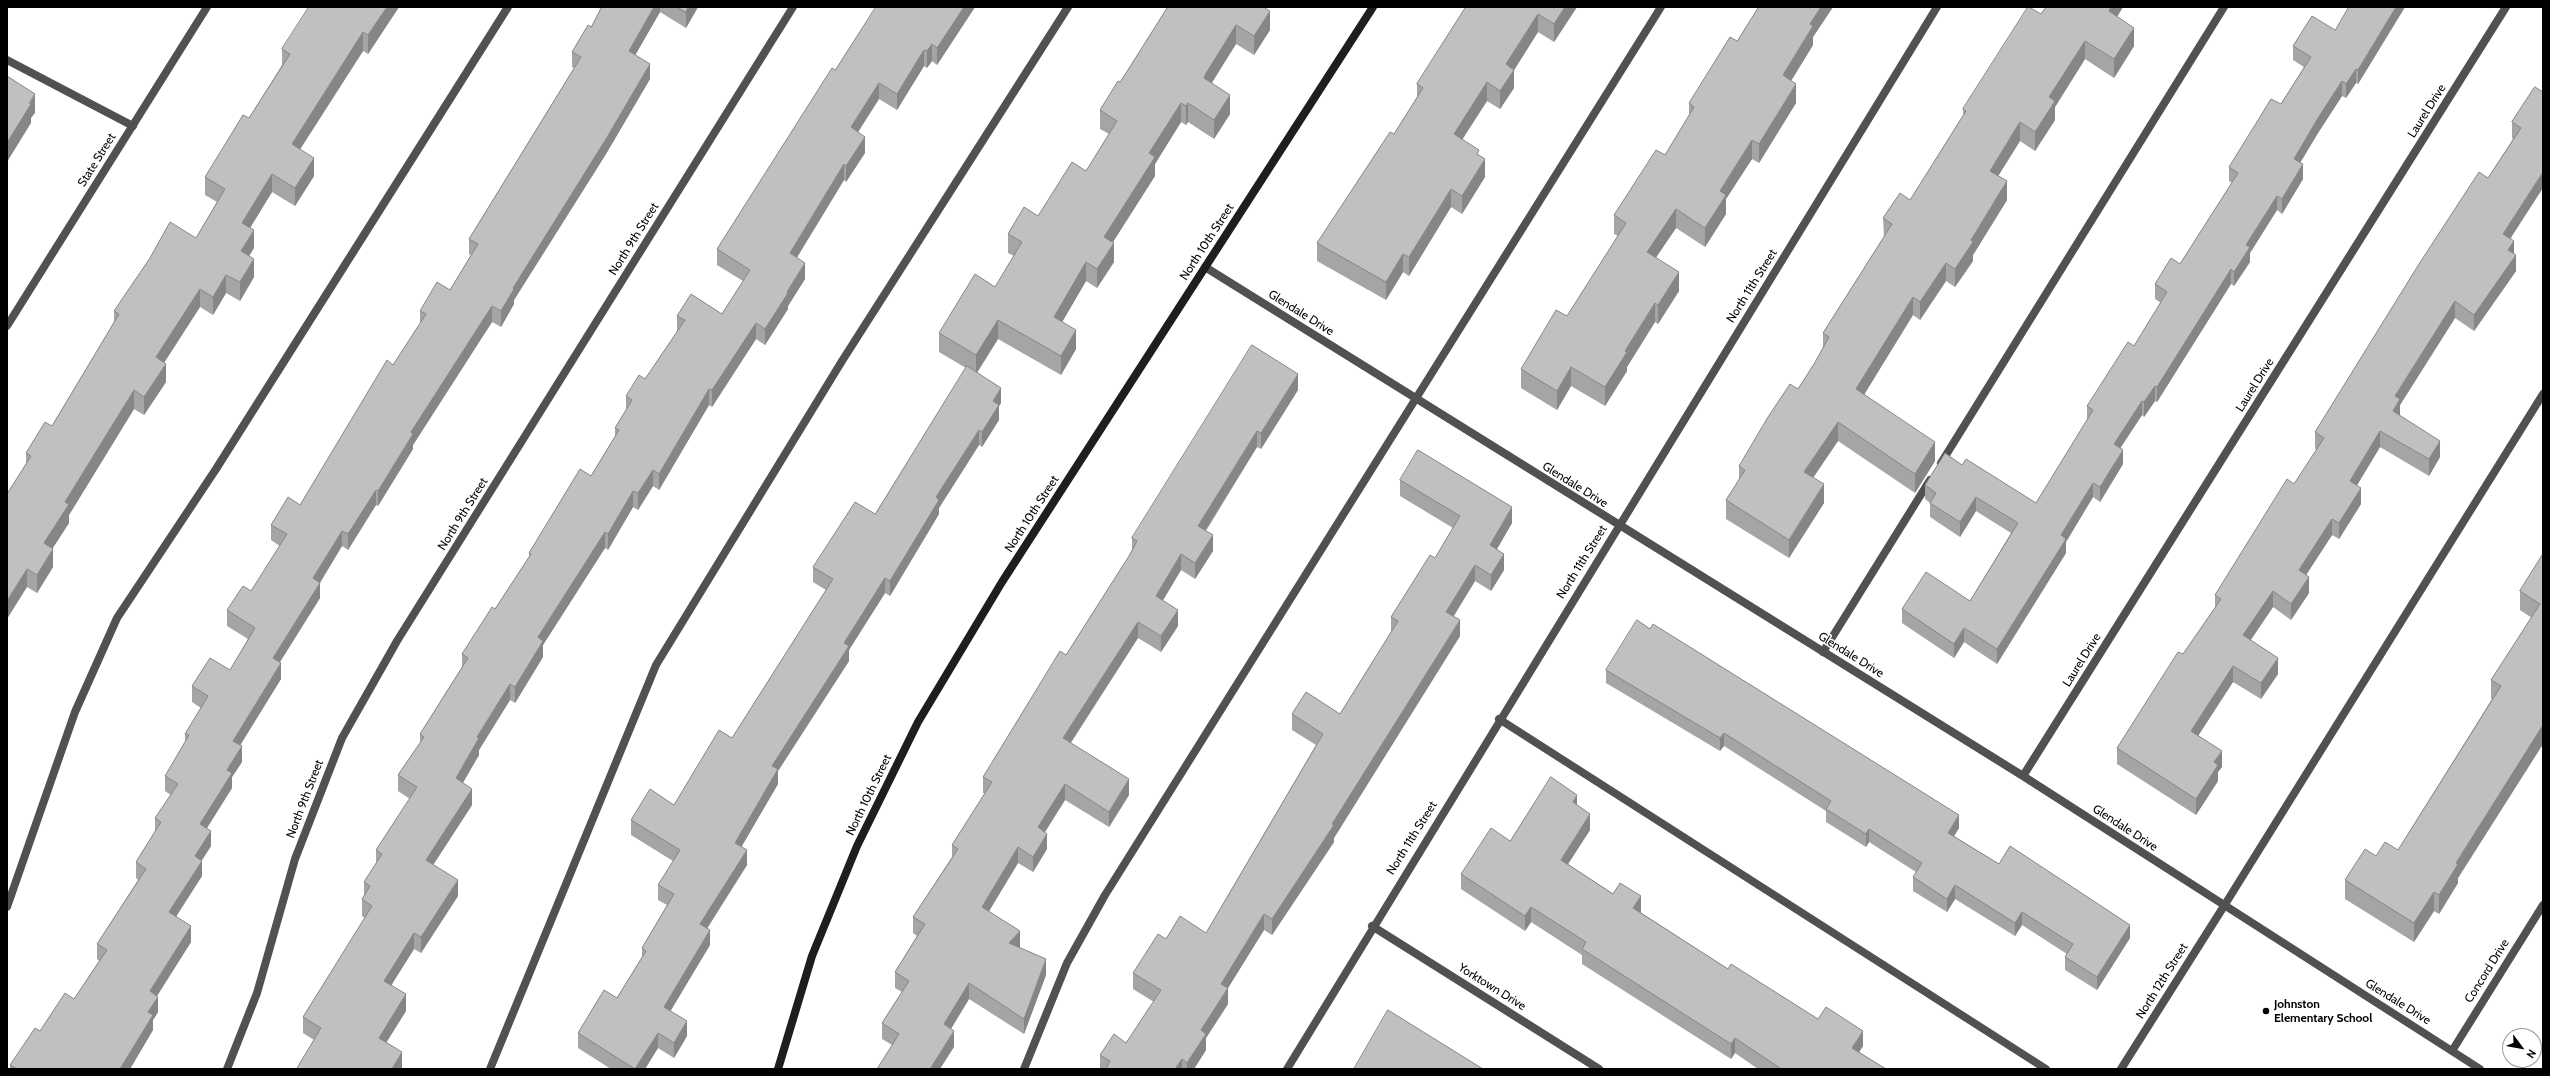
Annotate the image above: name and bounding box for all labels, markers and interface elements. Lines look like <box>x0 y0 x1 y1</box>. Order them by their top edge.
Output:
street label: Laurel Drive <box>2405 82 2449 140</box>
street label: State Street <box>75 131 119 189</box>
street label: North 9th Street <box>606 200 662 278</box>
street label: North 10th Street <box>1177 201 1237 283</box>
street label: North 11th Street <box>1724 247 1780 325</box>
street label: Glendale Drive <box>1266 287 1336 339</box>
street label: Laurel Drive <box>2233 356 2277 414</box>
street label: Glendale Drive <box>1540 459 1610 511</box>
street label: North 10th Street <box>1002 473 1062 555</box>
street label: North 9th Street <box>435 475 491 553</box>
street label: North 11th Street <box>1554 523 1610 601</box>
street label: Glendale Drive <box>1816 629 1886 681</box>
street label: Laurel Drive <box>2060 631 2104 689</box>
street label: North 10th Street <box>843 752 895 838</box>
street label: North 9th Street <box>283 758 327 840</box>
street label: North 11th Street <box>1384 799 1440 877</box>
street label: Glendale Drive <box>2090 802 2160 854</box>
street label: Concord Drive <box>2462 936 2512 1006</box>
street label: North 12th Street <box>2133 941 2191 1021</box>
street label: Yorktown Drive <box>1455 960 1529 1014</box>
street label: Glendale Drive <box>2363 976 2433 1028</box>
place label: Johnston Elementary School <box>2274 997 2372 1025</box>
marker: Johnston Elementary School <box>2261 1006 2271 1016</box>
north arrow <box>2502 1028 2542 1068</box>
text: N <box>2523 1047 2539 1061</box>

